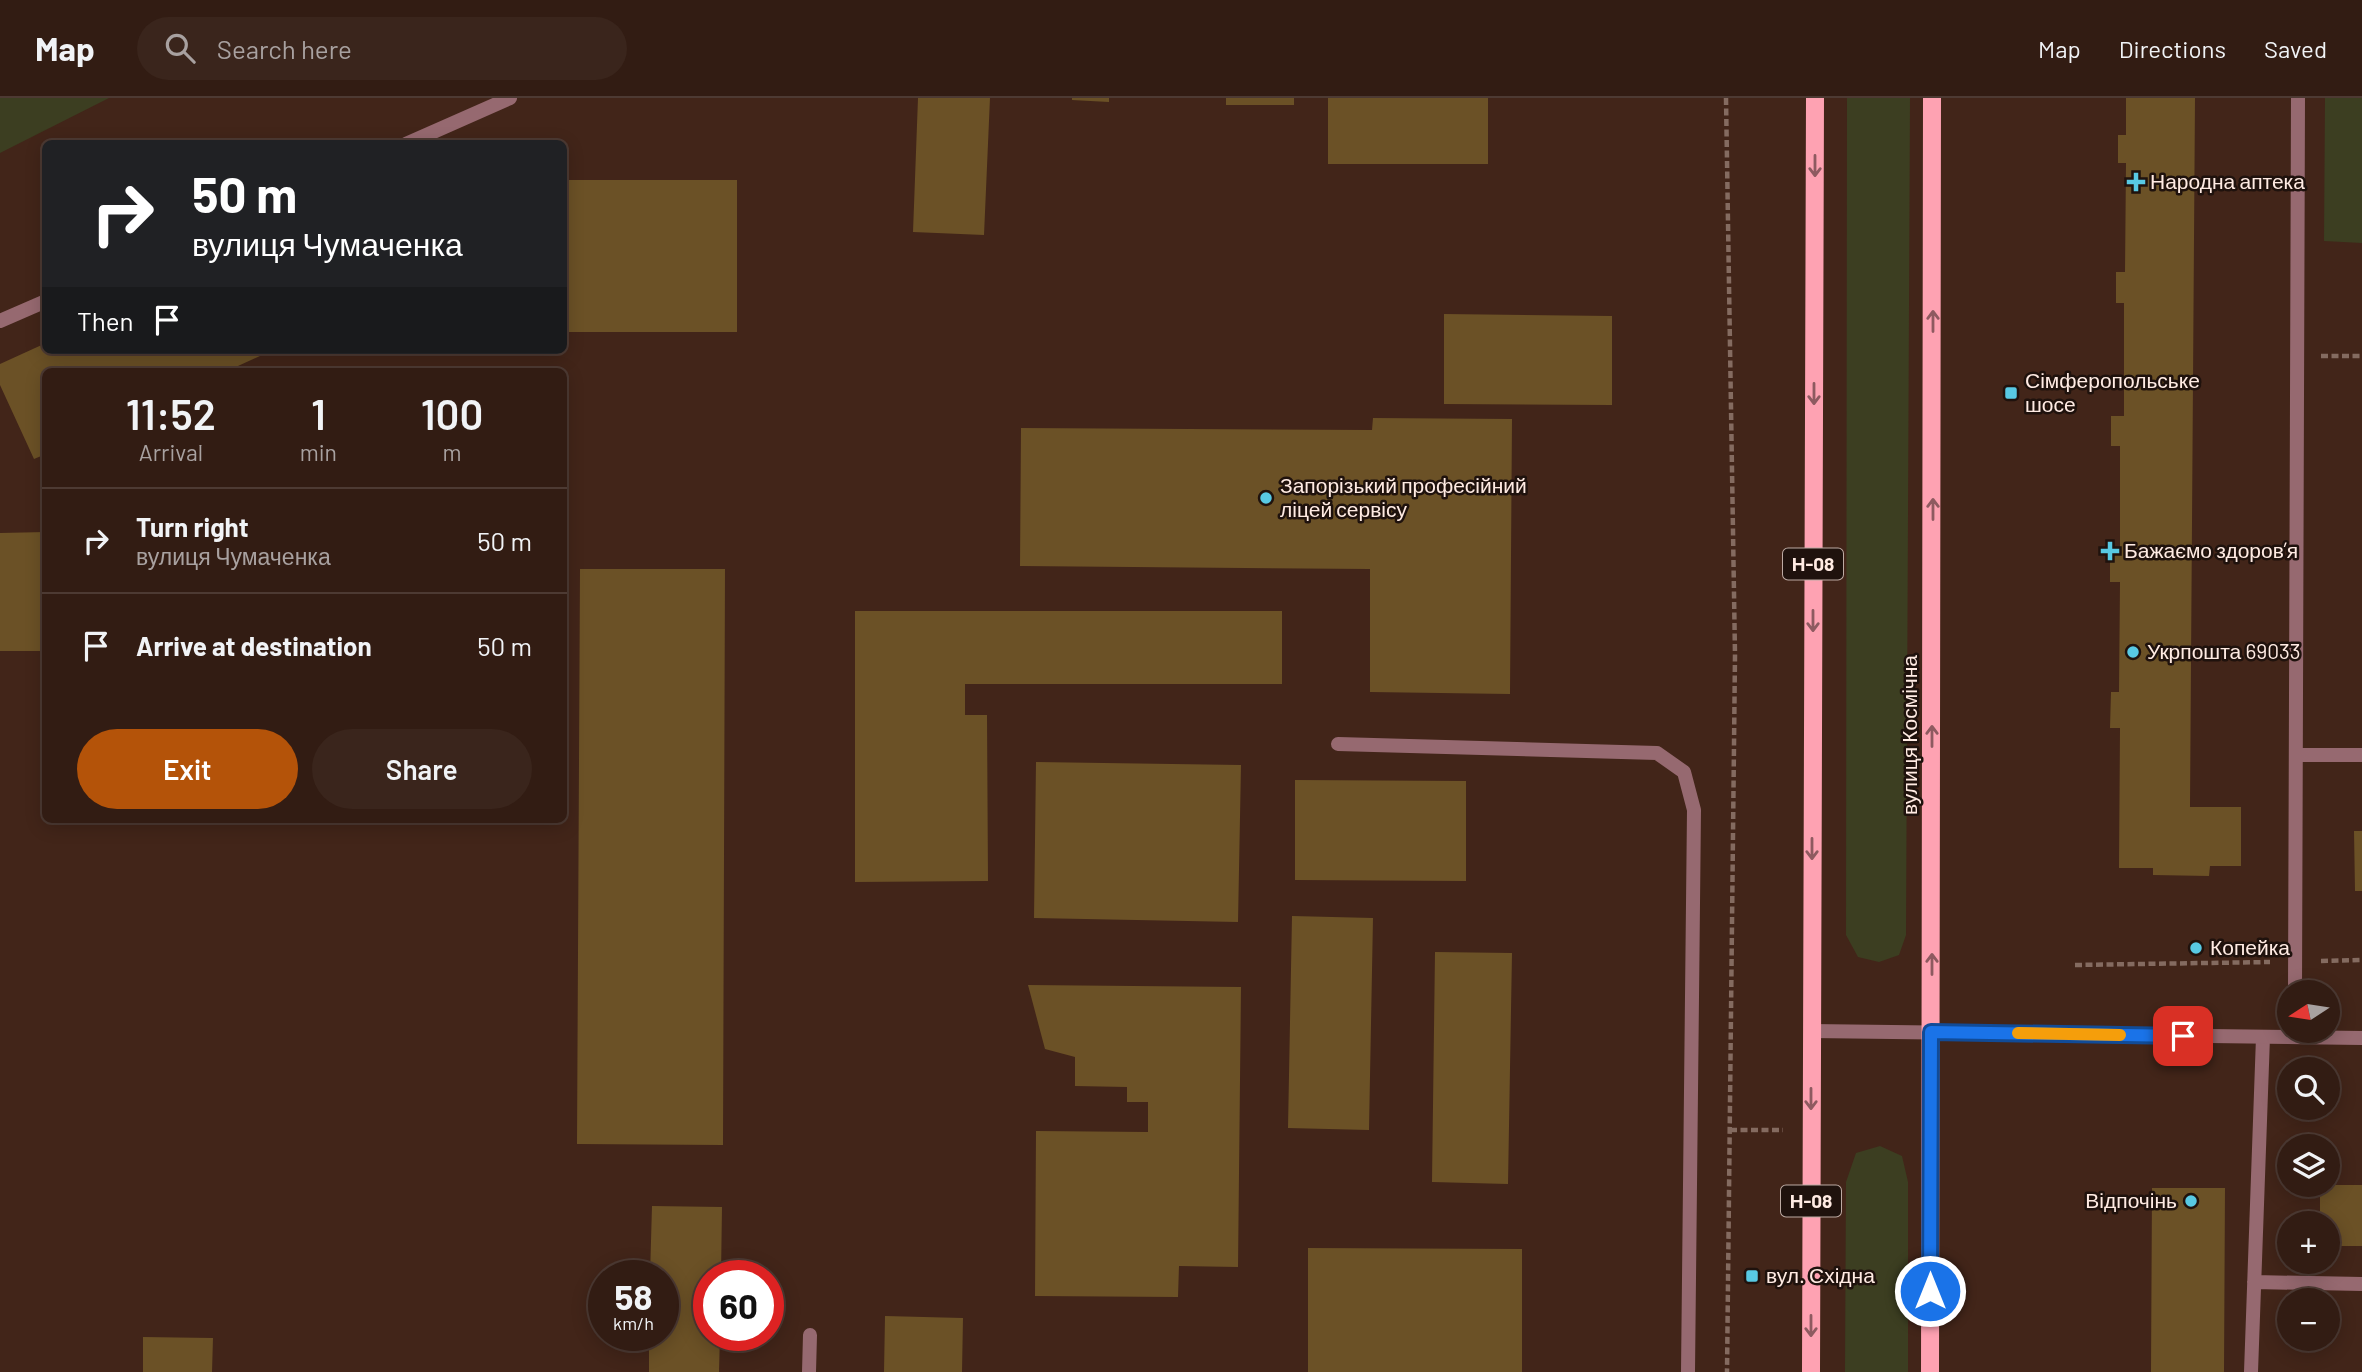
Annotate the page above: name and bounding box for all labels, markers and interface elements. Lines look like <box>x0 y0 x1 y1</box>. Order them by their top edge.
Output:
search box <box>137 17 627 80</box>
text: Map <box>35 28 95 68</box>
icon: search <box>161 29 199 67</box>
text: Search here <box>217 33 352 64</box>
text: Map <box>2038 34 2081 63</box>
text: Directions <box>2119 34 2226 63</box>
text: Saved <box>2264 34 2327 63</box>
one-way arrow <box>1808 154 1822 177</box>
text: 50 m <box>192 164 297 223</box>
icon: right <box>77 168 168 259</box>
place label: Народна аптека <box>2150 168 2305 193</box>
marker: Народна аптека <box>2128 174 2144 190</box>
text: вулиця Чумаченка <box>192 224 463 262</box>
icon: arrive <box>148 301 186 339</box>
text: Then <box>77 305 134 336</box>
one-way arrow <box>1926 310 1940 333</box>
place label: Сімферопольське шосе <box>2025 367 2200 416</box>
one-way arrow <box>1807 382 1821 405</box>
marker: Сімферопольське шосе <box>2003 385 2019 401</box>
text: 11:52 <box>126 388 216 438</box>
text: 1 <box>311 388 326 438</box>
text: 100 <box>421 388 483 438</box>
text: Arrival <box>139 438 203 466</box>
text: min <box>300 438 337 466</box>
text: m <box>442 438 462 466</box>
place label: Запорізький професійний ліцей сервісу <box>1280 472 1527 521</box>
marker: Запорізький професійний ліцей сервісу <box>1258 490 1274 506</box>
one-way arrow <box>1926 498 1940 521</box>
text: Turn right <box>136 511 249 542</box>
icon: right <box>77 522 115 560</box>
text: 50 m <box>477 525 532 556</box>
place label: Бажаємо здоровʼя <box>2124 537 2298 562</box>
text: вулиця Чумаченка <box>136 542 331 570</box>
marker: Бажаємо здоровʼя <box>2102 543 2118 559</box>
road number: Н-08 <box>1783 548 1843 579</box>
one-way arrow <box>1806 609 1820 632</box>
icon: arrive <box>77 627 115 665</box>
text: Arrive at destination <box>136 630 372 661</box>
text: 50 m <box>477 630 532 661</box>
place label: Укрпошта 69033 <box>2147 638 2301 663</box>
marker: Укрпошта 69033 <box>2125 644 2141 660</box>
street label: вулиця Космічна <box>1896 655 1921 815</box>
one-way arrow <box>1925 725 1939 748</box>
button: Exit <box>77 729 298 809</box>
button: Share <box>312 729 532 809</box>
one-way arrow <box>1805 837 1819 860</box>
place label: Копейка <box>2210 934 2290 959</box>
marker: Копейка <box>2188 940 2204 956</box>
one-way arrow <box>1925 953 1938 976</box>
north arrow <box>2277 980 2340 1043</box>
map controls <box>2277 980 2340 1351</box>
pin <box>2153 1006 2213 1066</box>
icon: arrive <box>2164 1017 2202 1055</box>
button: search <box>2277 1057 2340 1120</box>
one-way arrow <box>1804 1087 1818 1110</box>
button: layers <box>2277 1134 2340 1197</box>
road number: Н-08 <box>1781 1186 1841 1217</box>
place label: Відпочінь <box>2085 1187 2177 1212</box>
marker: Відпочінь <box>2183 1193 2199 1209</box>
button: + <box>2277 1211 2340 1274</box>
position arrow <box>1893 1254 1967 1328</box>
speed limit sign: 60 <box>693 1260 784 1351</box>
place label: вул. Східна <box>1766 1262 1875 1287</box>
marker: вул. Східна <box>1744 1268 1760 1284</box>
text: 58 <box>615 1275 652 1317</box>
button: − <box>2277 1288 2340 1351</box>
text: km/h <box>613 1312 654 1334</box>
one-way arrow <box>1804 1315 1818 1338</box>

